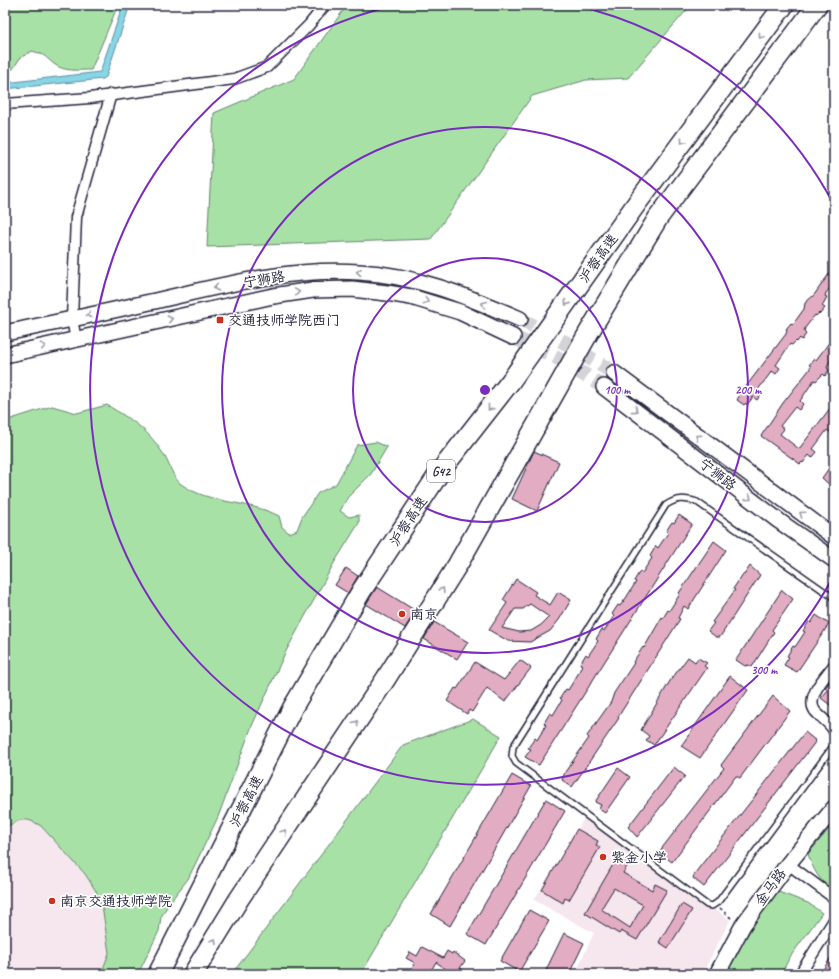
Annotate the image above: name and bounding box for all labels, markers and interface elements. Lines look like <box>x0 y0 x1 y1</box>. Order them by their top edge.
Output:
one-way arrow <box>759 32 766 39</box>
one-way arrow <box>681 136 688 143</box>
street label: 沪蓉高速 <box>575 230 621 286</box>
street label: 宁狮路 <box>242 268 286 291</box>
one-way arrow <box>356 268 362 277</box>
one-way arrow <box>213 283 219 291</box>
one-way arrow <box>294 288 300 297</box>
one-way arrow <box>422 297 429 305</box>
one-way arrow <box>564 299 572 306</box>
one-way arrow <box>481 300 488 308</box>
one-way arrow <box>86 311 92 319</box>
place label: 交通技师学院西门 <box>228 312 340 329</box>
marker: 交通技师学院西门 <box>215 315 225 325</box>
one-way arrow <box>167 316 173 324</box>
one-way arrow <box>40 343 46 351</box>
text: 100 m <box>604 382 631 398</box>
text: 200 m <box>735 382 762 398</box>
centre of rings <box>478 383 492 397</box>
one-way arrow <box>488 403 495 410</box>
one-way arrow <box>630 405 637 412</box>
one-way arrow <box>695 434 702 441</box>
street label: 宁狮路 <box>696 455 739 494</box>
road number: G42 <box>427 460 455 482</box>
street label: 沪蓉高速 <box>386 493 431 549</box>
one-way arrow <box>744 493 751 500</box>
one-way arrow <box>800 512 807 519</box>
one-way arrow <box>437 587 444 594</box>
place label: 南京 <box>410 606 438 623</box>
marker: 南京 <box>397 609 407 619</box>
text: 300 m <box>751 662 778 678</box>
one-way arrow <box>352 721 359 728</box>
street label: 沪蓉高速 <box>226 772 267 830</box>
one-way arrow <box>279 829 287 836</box>
place label: 紫金小学 <box>611 849 667 866</box>
marker: 紫金小学 <box>598 852 608 862</box>
street label: 金马路 <box>751 865 790 909</box>
place label: 南京交通技师学院 <box>60 893 172 910</box>
marker: 南京交通技师学院 <box>47 896 57 906</box>
one-way arrow <box>209 938 216 945</box>

